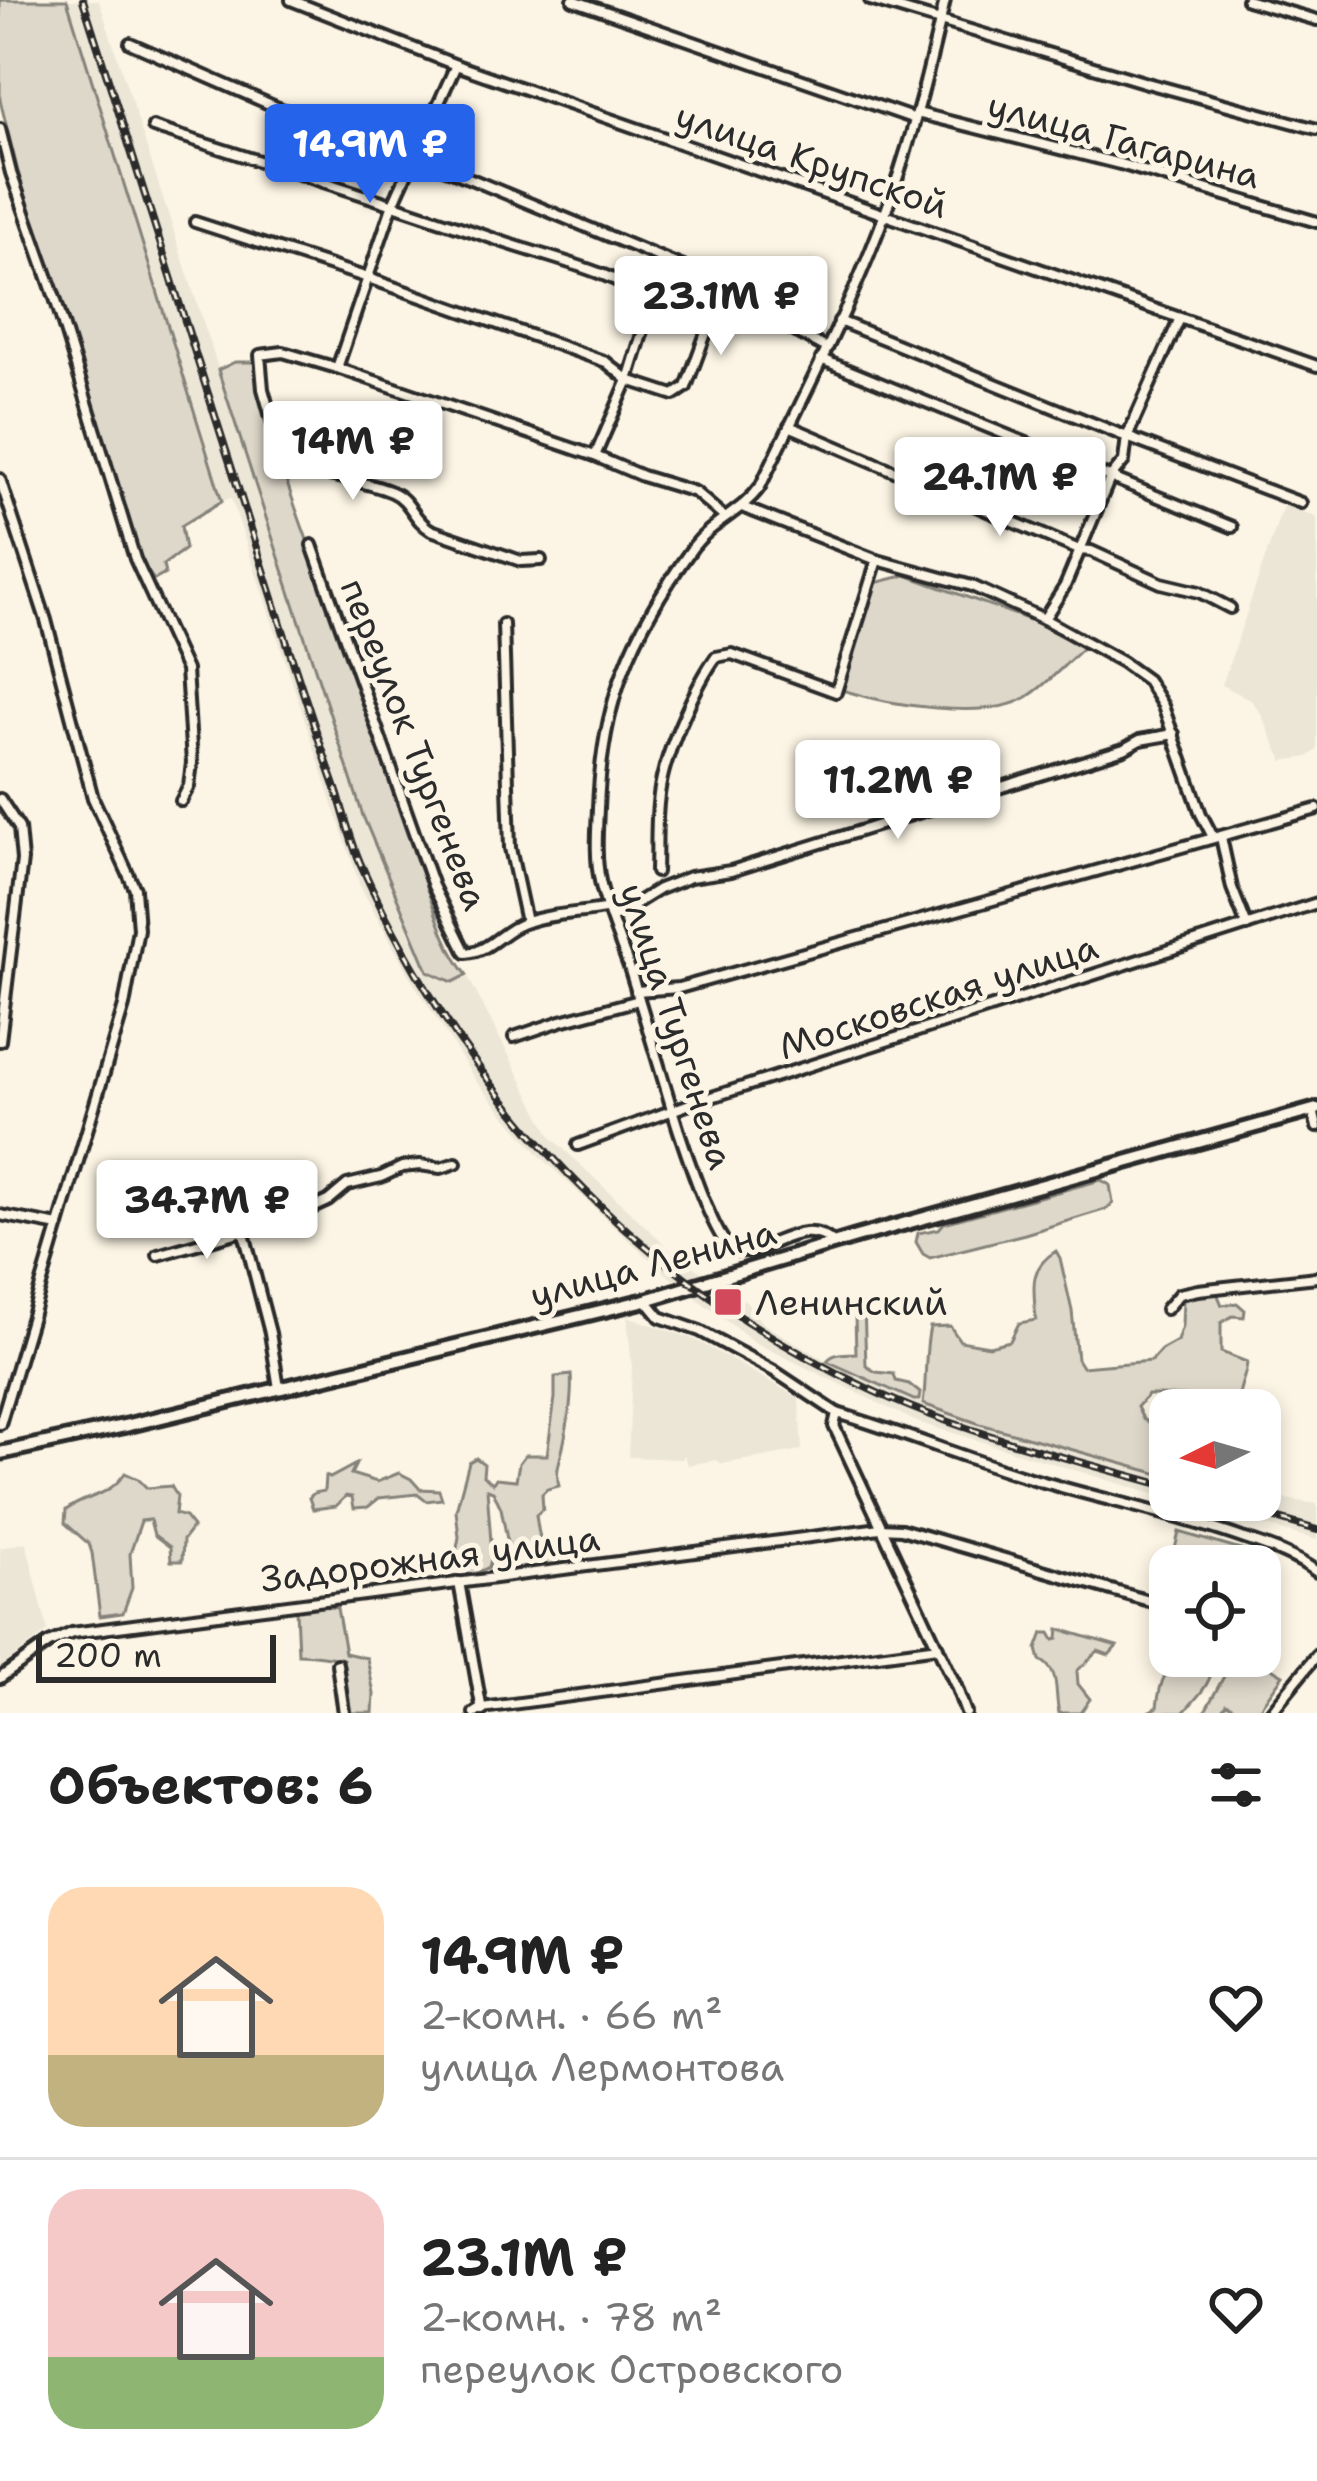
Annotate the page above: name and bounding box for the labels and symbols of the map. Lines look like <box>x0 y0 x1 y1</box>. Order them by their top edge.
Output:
street label: улица Гагарина <box>982 81 1266 200</box>
street label: улица Крупской <box>669 91 955 230</box>
pin: 14.9M ₽ <box>259 104 481 206</box>
pin: 23.1M ₽ <box>610 256 832 358</box>
pin: 14M ₽ <box>269 401 437 503</box>
pin: 24.1M ₽ <box>889 437 1111 539</box>
street label: переулок Тургенева <box>329 571 500 917</box>
pin: 11.2M ₽ <box>787 740 1009 842</box>
street label: улица Тургенева <box>607 877 746 1175</box>
street label: Московская улица <box>772 922 1104 1071</box>
pin: 34.7M ₽ <box>96 1160 318 1262</box>
street label: улица Ленина <box>525 1207 782 1320</box>
place label: Ленинский <box>755 1278 948 1327</box>
marker: Ленинский <box>712 1286 744 1318</box>
north arrow <box>1149 1389 1281 1521</box>
street label: Задорожная улица <box>258 1513 602 1604</box>
scale bar <box>36 1629 276 1682</box>

